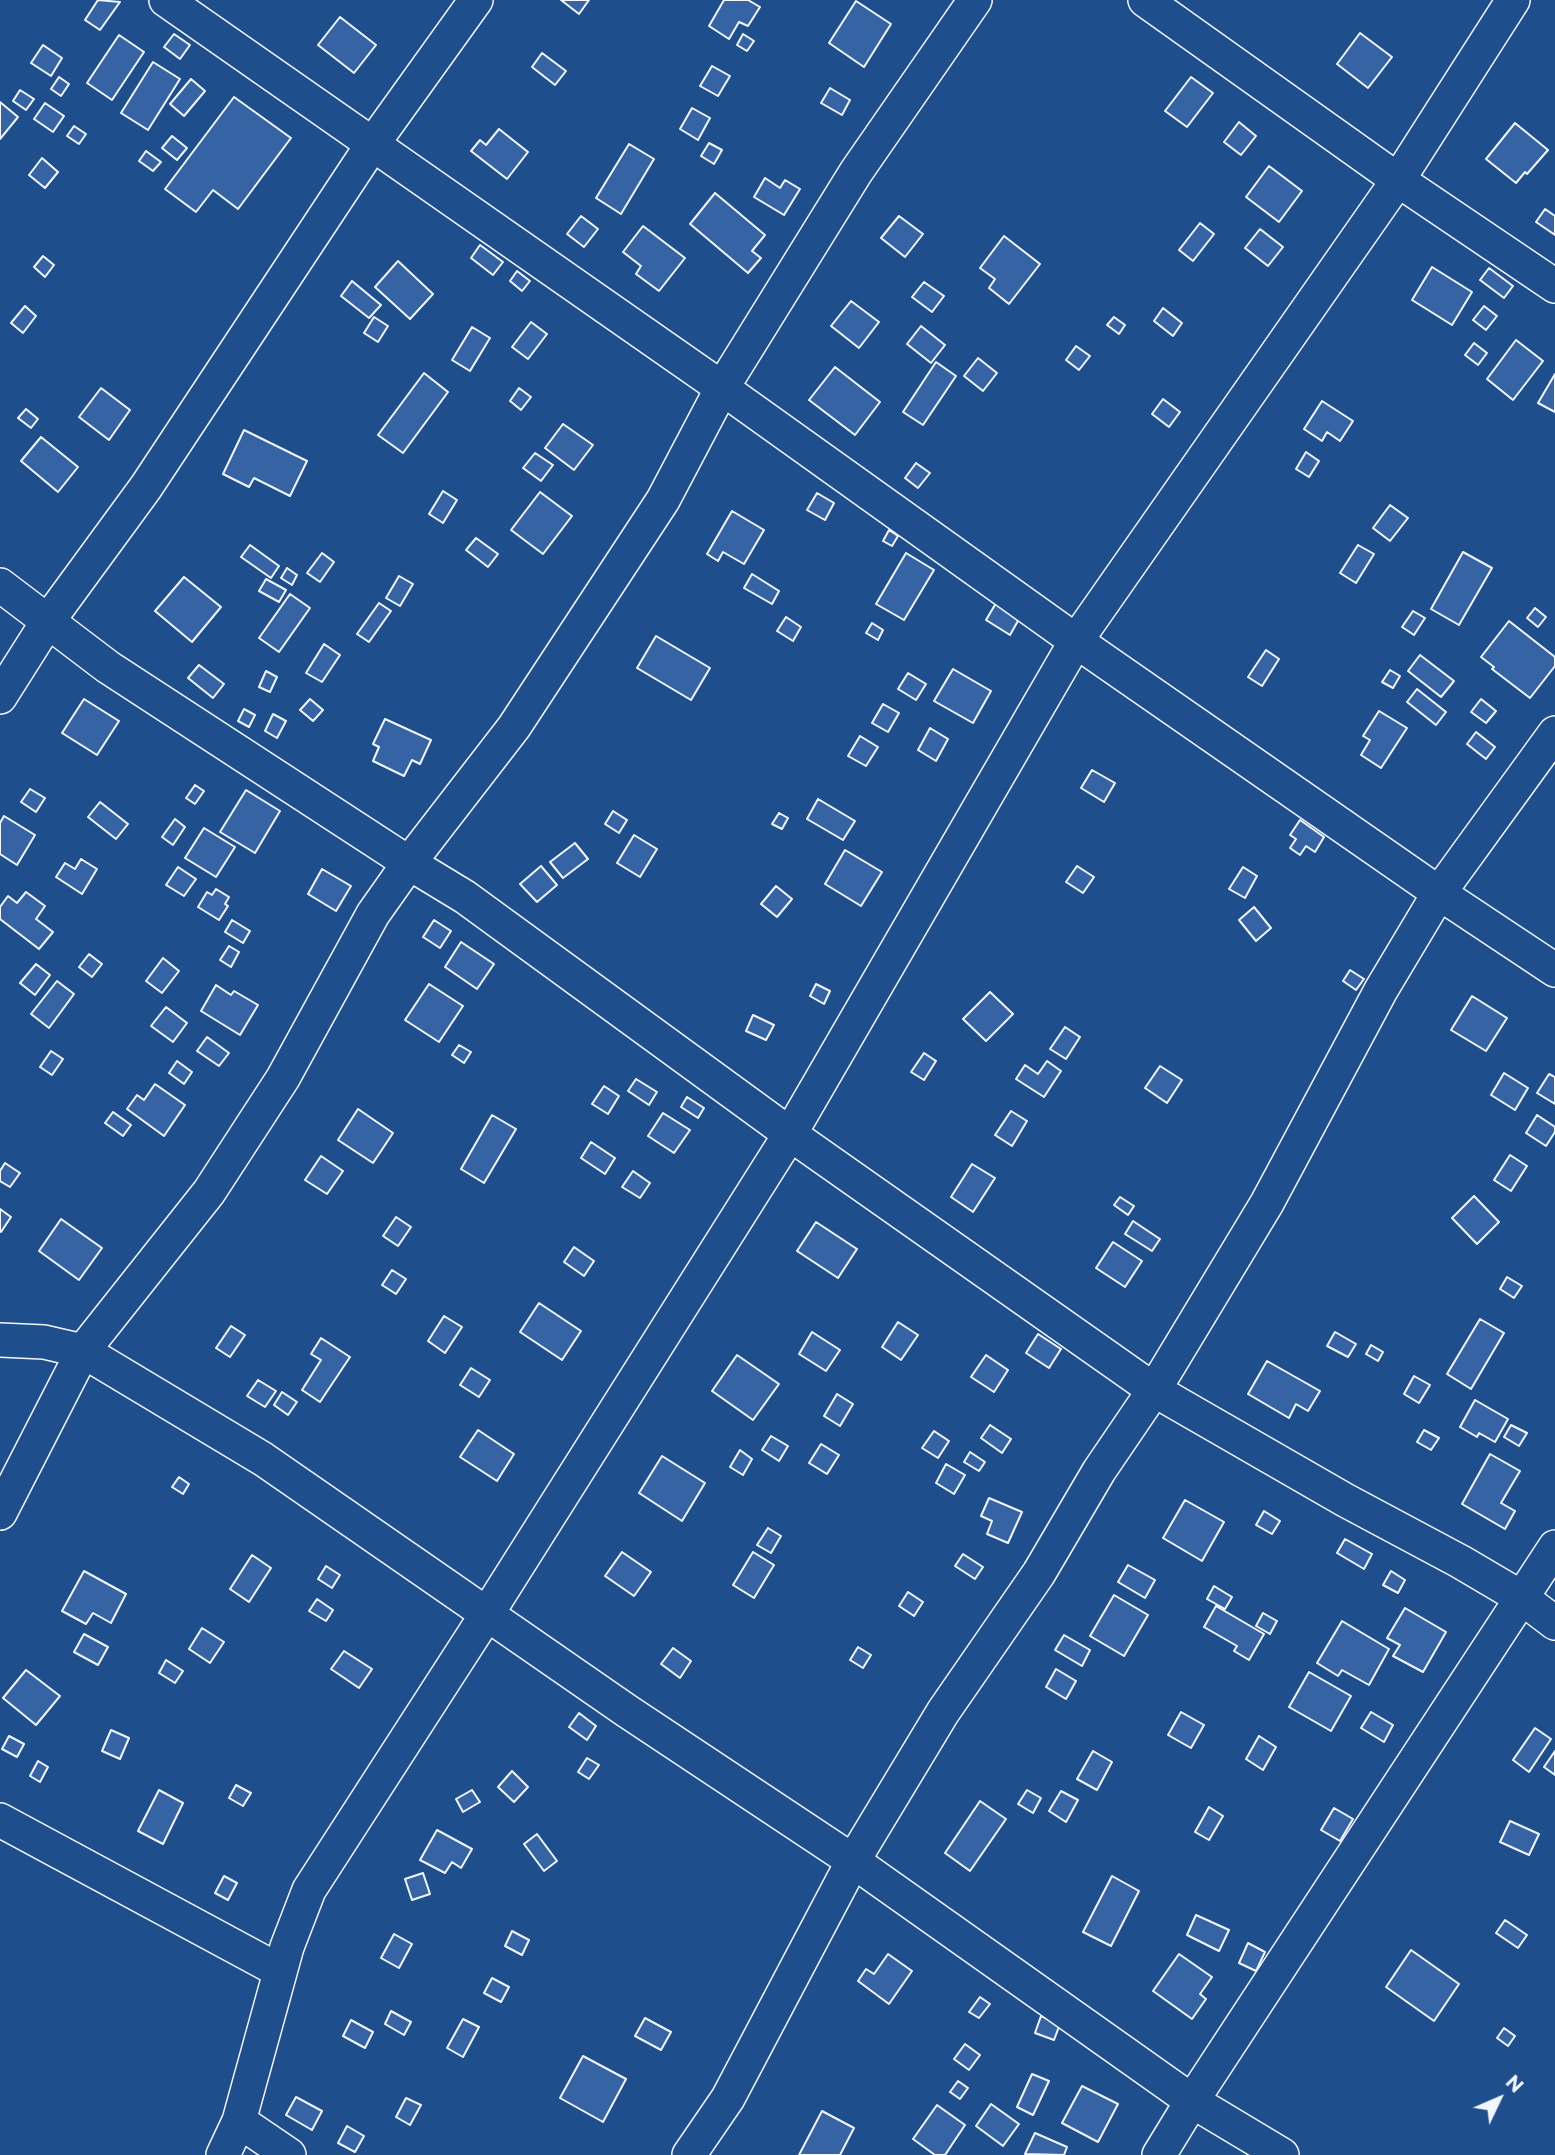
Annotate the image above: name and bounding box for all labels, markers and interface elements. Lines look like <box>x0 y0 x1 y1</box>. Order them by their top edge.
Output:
north arrow <box>1464 2064 1534 2134</box>
text: N <box>1501 2071 1528 2098</box>

